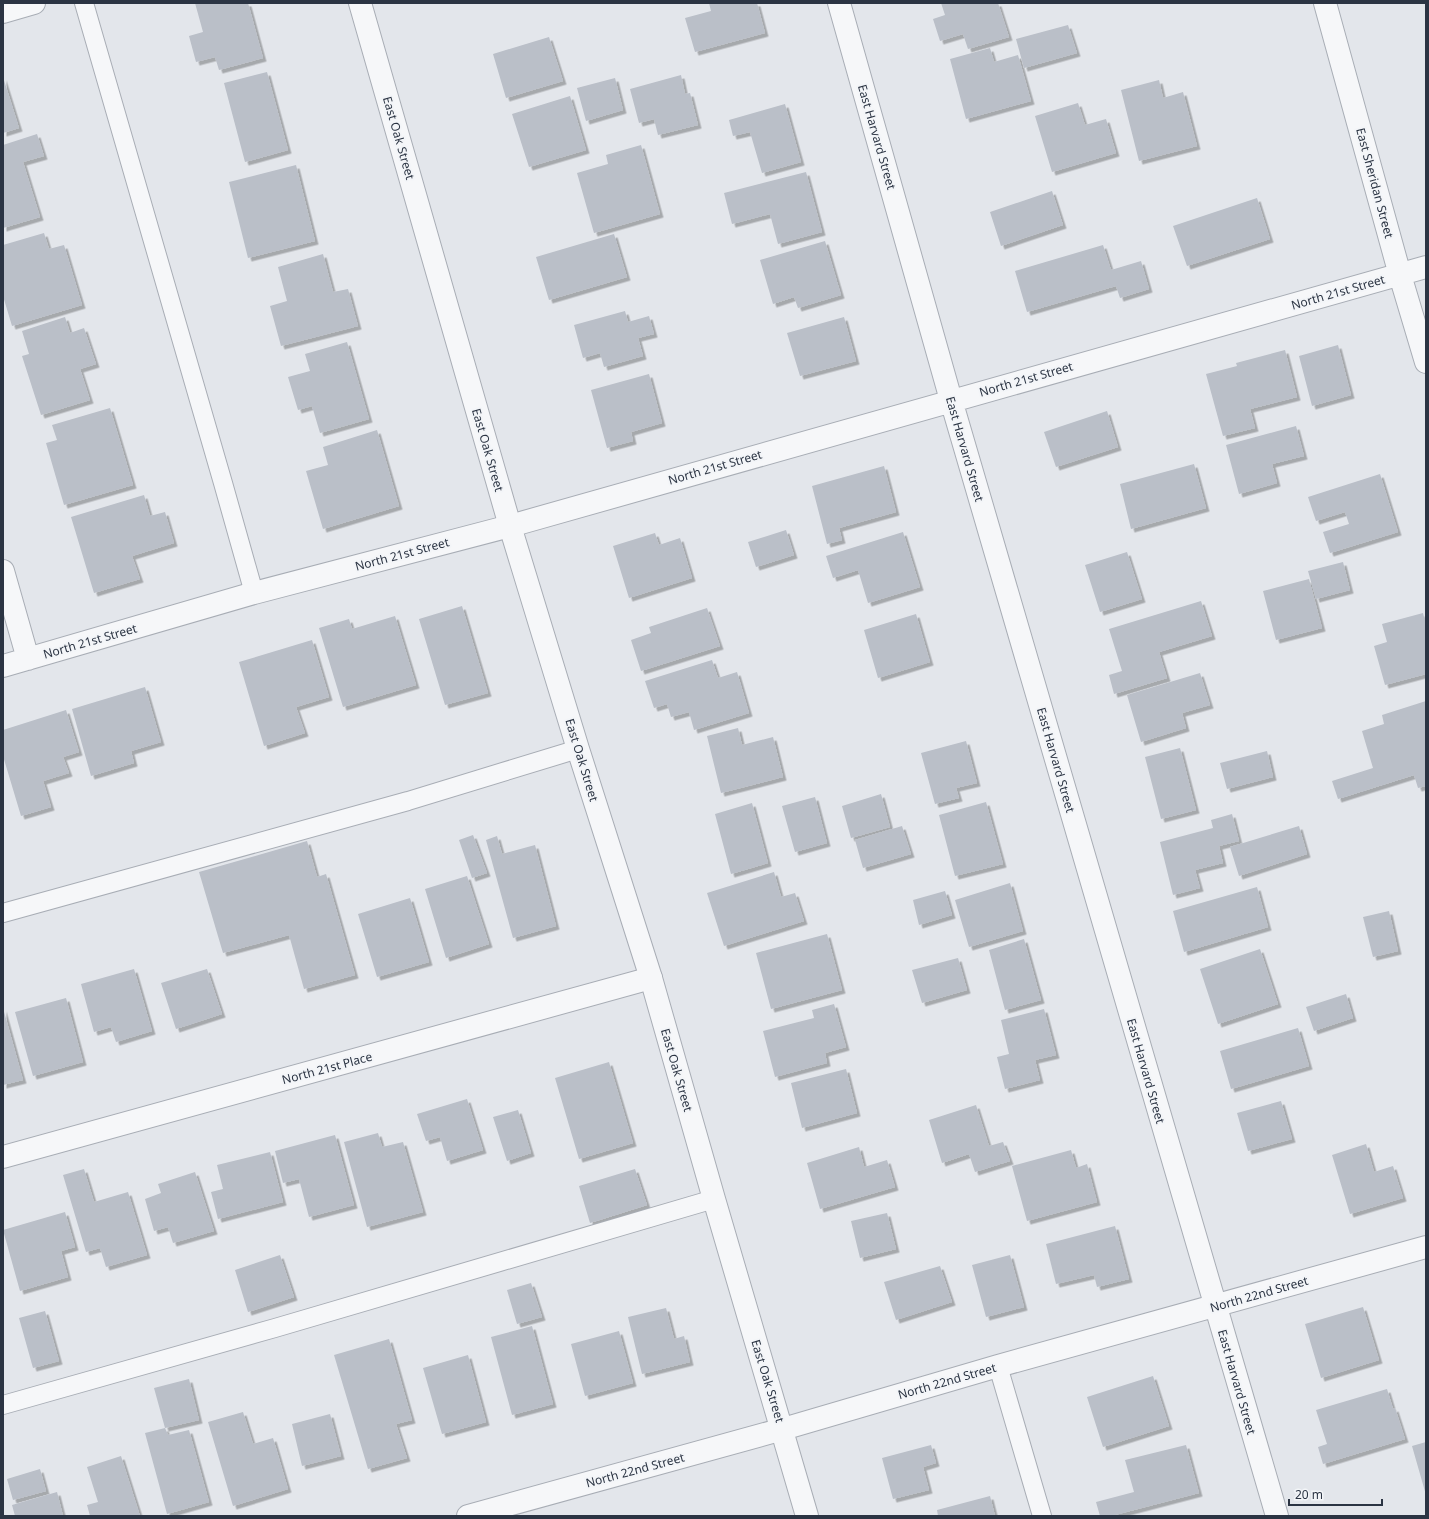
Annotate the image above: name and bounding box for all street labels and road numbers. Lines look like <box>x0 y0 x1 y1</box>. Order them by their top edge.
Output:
street label: East Harvard Street <box>854 82 900 192</box>
street label: East Oak Street <box>379 94 419 182</box>
street label: East Sheridan Street <box>1352 126 1398 241</box>
street label: North 21st Street <box>1289 270 1387 313</box>
street label: North 21st Street <box>977 357 1075 400</box>
street label: East Harvard Street <box>942 394 988 504</box>
street label: East Oak Street <box>468 406 508 494</box>
street label: North 21st Street <box>666 445 764 488</box>
street label: North 21st Street <box>353 533 452 575</box>
street label: North 21st Street <box>41 619 139 662</box>
street label: East Harvard Street <box>1033 705 1079 815</box>
street label: East Oak Street <box>561 717 603 804</box>
street label: East Harvard Street <box>1123 1016 1169 1126</box>
street label: East Oak Street <box>657 1026 697 1114</box>
street label: North 21st Place <box>280 1048 374 1088</box>
street label: North 22nd Street <box>1208 1272 1311 1316</box>
street label: East Harvard Street <box>1214 1327 1260 1437</box>
street label: East Oak Street <box>747 1338 789 1425</box>
street label: North 22nd Street <box>896 1359 999 1403</box>
street label: North 22nd Street <box>584 1449 687 1491</box>

